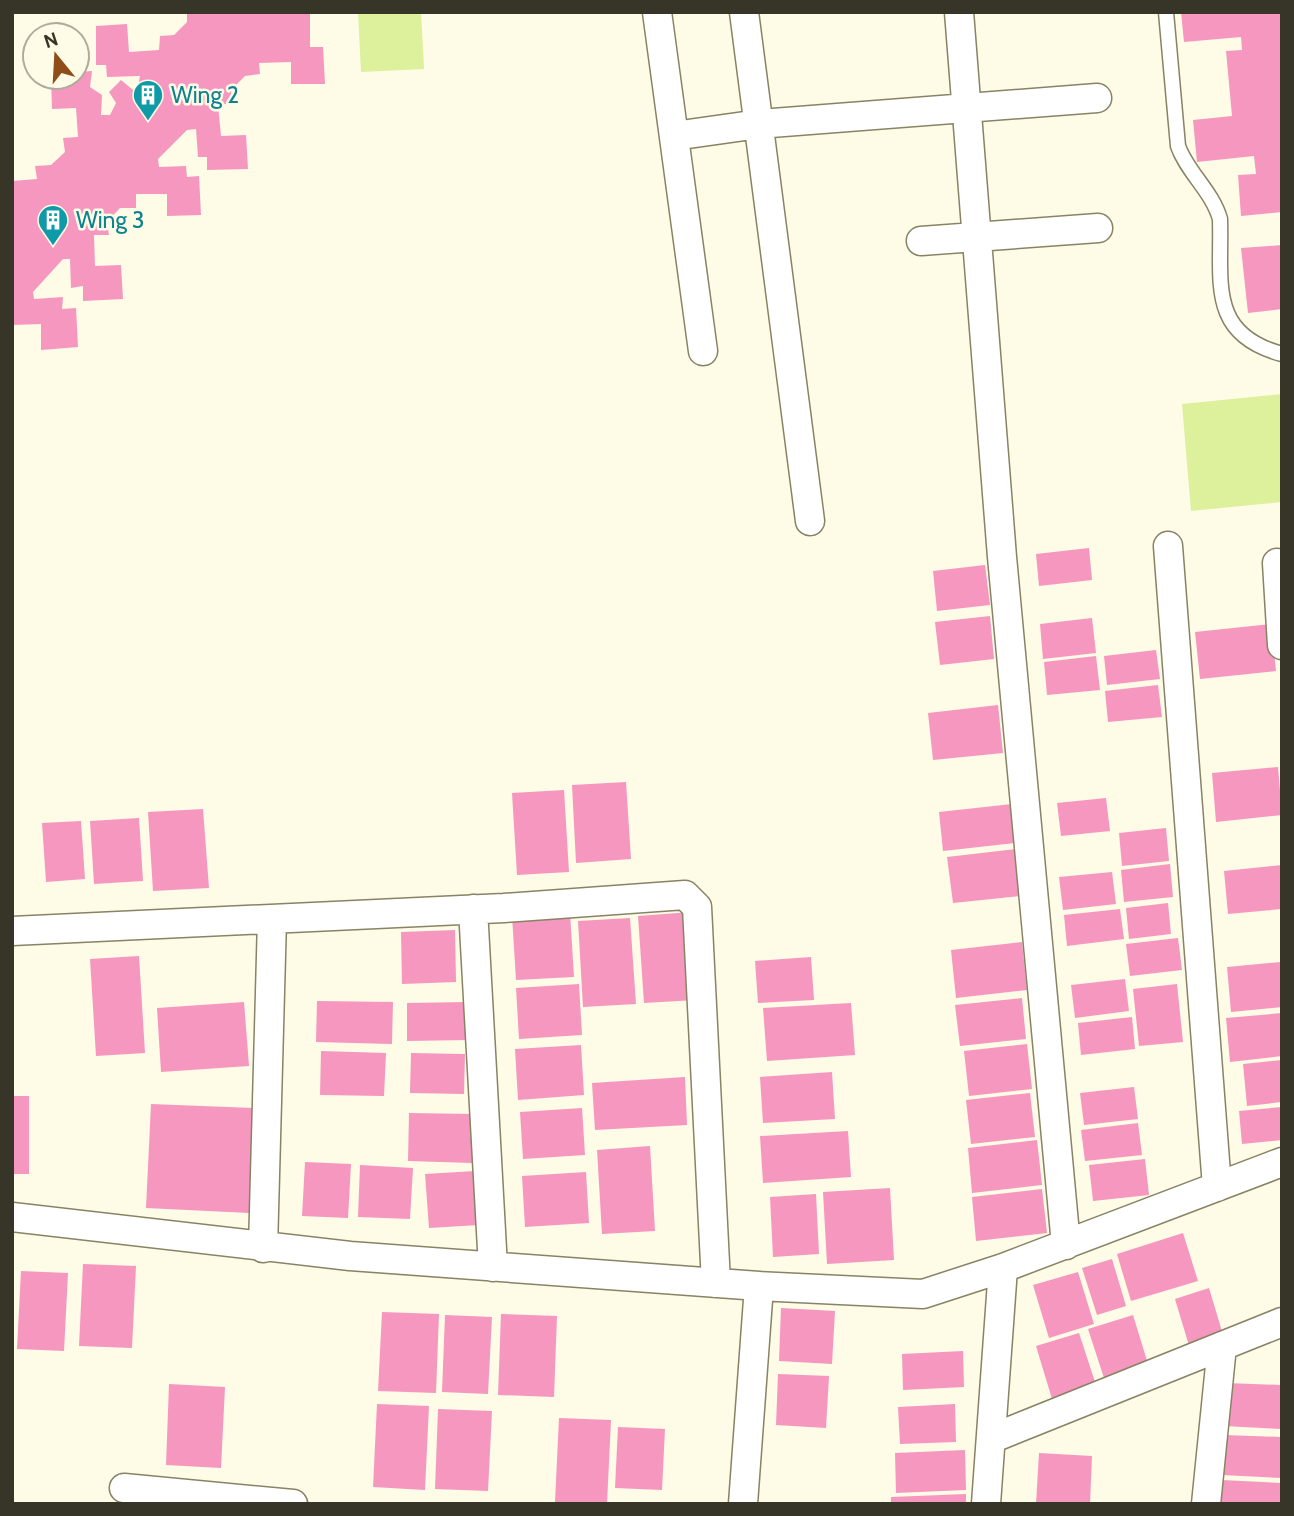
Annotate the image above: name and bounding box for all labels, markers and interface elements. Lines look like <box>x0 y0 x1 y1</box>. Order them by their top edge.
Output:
north arrow <box>21 21 91 91</box>
text: N <box>41 27 61 53</box>
building icon: Wing 2 <box>131 78 165 122</box>
place label: Wing 2 <box>171 81 239 109</box>
building icon: Wing 3 <box>36 203 70 247</box>
place label: Wing 3 <box>76 206 144 234</box>

